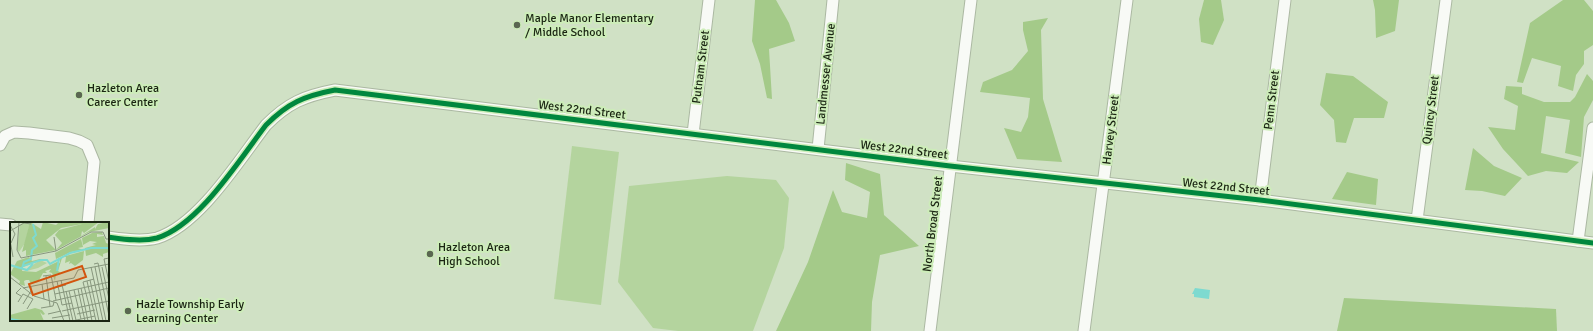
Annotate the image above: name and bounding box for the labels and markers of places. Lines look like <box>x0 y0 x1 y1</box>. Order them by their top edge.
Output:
place label: Maple Manor Elementary / Middle School <box>525 11 654 40</box>
marker: Maple Manor Elementary / Middle School <box>512 20 522 30</box>
place label: Hazleton Area Career Center <box>87 81 159 110</box>
marker: Hazleton Area Career Center <box>74 90 84 100</box>
place label: Hazleton Area High School <box>438 240 510 269</box>
marker: Hazleton Area High School <box>425 249 435 259</box>
place label: Hazle Township Early Learning Center <box>136 297 244 326</box>
marker: Hazle Township Early Learning Center <box>123 306 133 316</box>

